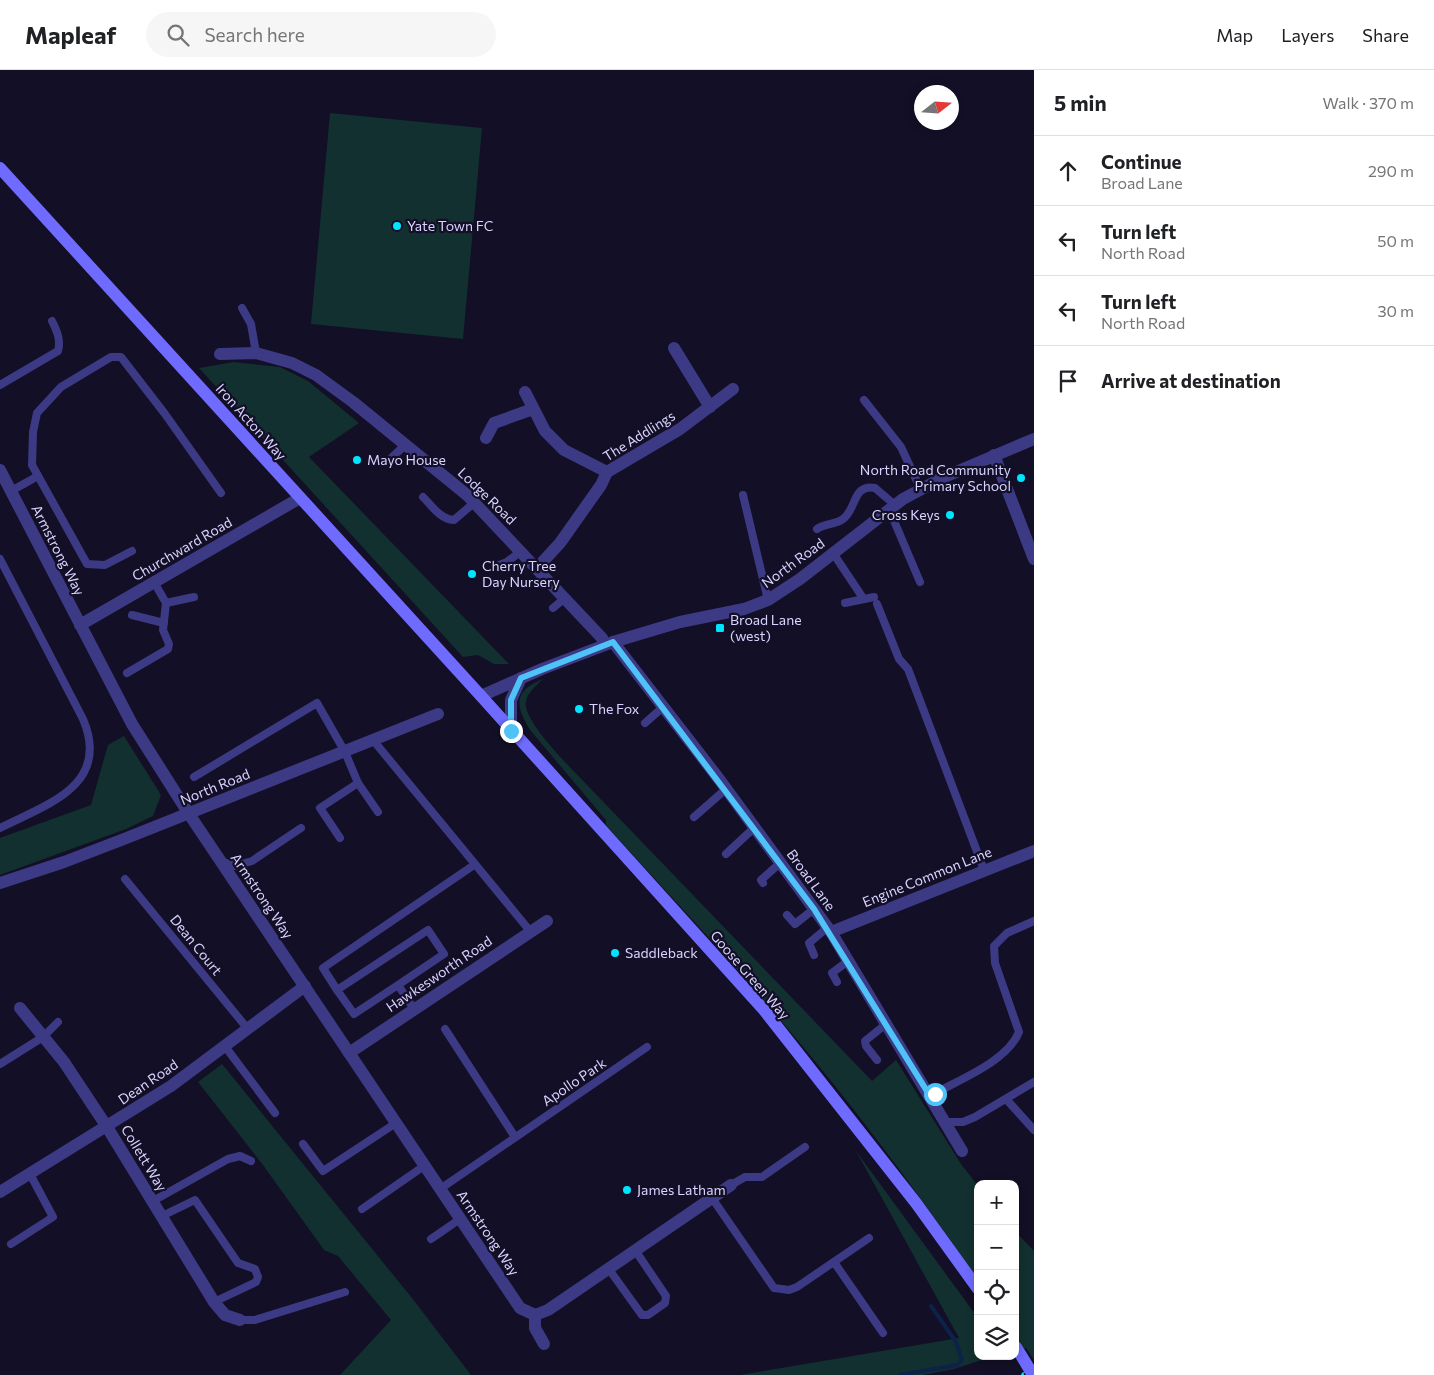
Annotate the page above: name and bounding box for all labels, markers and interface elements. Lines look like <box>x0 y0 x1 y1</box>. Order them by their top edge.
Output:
search box <box>146 12 496 57</box>
text: Mapleaf <box>25 20 116 49</box>
icon: search <box>164 21 192 49</box>
text: Search here <box>204 23 305 46</box>
text: Map <box>1216 24 1253 46</box>
text: Layers <box>1281 24 1334 46</box>
text: Share <box>1362 24 1409 46</box>
north arrow <box>914 85 959 130</box>
text: 5 min <box>1054 90 1107 115</box>
text: Walk · 370 m <box>1323 93 1414 112</box>
text: Continue <box>1101 150 1181 173</box>
icon: ahead <box>1054 157 1082 185</box>
text: 290 m <box>1368 161 1414 180</box>
text: Broad Lane <box>1101 173 1183 192</box>
place label: Yate Town FC <box>407 217 493 234</box>
marker: Yate Town FC <box>391 220 403 232</box>
text: Turn left <box>1101 220 1176 243</box>
icon: left <box>1054 227 1082 255</box>
text: 50 m <box>1377 231 1414 250</box>
text: North Road <box>1101 243 1185 262</box>
text: Turn left <box>1101 290 1176 313</box>
icon: left <box>1054 297 1082 325</box>
text: 30 m <box>1377 301 1414 320</box>
text: North Road <box>1101 313 1185 332</box>
icon: arrive <box>1054 367 1082 395</box>
text: Arrive at destination <box>1101 369 1281 392</box>
street label: Iron Acton Way <box>213 380 290 463</box>
street label: The Addlings <box>600 407 678 464</box>
place label: Mayo House <box>367 451 446 468</box>
marker: Mayo House <box>351 454 363 466</box>
place label: North Road Community Primary School <box>860 461 1011 494</box>
street label: Lodge Road <box>455 464 520 528</box>
marker: North Road Community Primary School <box>1015 472 1027 484</box>
street label: Armstrong Way <box>28 502 89 598</box>
place label: Cross Keys <box>872 506 940 523</box>
marker: Cross Keys <box>944 509 956 521</box>
street label: Churchward Road <box>129 513 235 584</box>
street label: North Road <box>758 534 827 591</box>
place label: Cherry Tree Day Nursery <box>482 557 560 590</box>
marker: Cherry Tree Day Nursery <box>466 568 478 580</box>
place label: Broad Lane (west) <box>730 611 802 644</box>
marker: Broad Lane (west) <box>714 622 726 634</box>
place label: The Fox <box>589 700 640 717</box>
marker: The Fox <box>573 703 585 715</box>
route end <box>500 720 523 743</box>
street label: North Road <box>177 765 252 808</box>
street label: Engine Common Lane <box>860 843 994 910</box>
street label: Broad Lane <box>783 846 839 914</box>
street label: Armstrong Way <box>228 850 297 942</box>
street label: Dean Court <box>167 911 226 979</box>
street label: Goose Green Way <box>707 927 794 1023</box>
street label: Hawkesworth Road <box>383 932 495 1015</box>
place label: Saddleback <box>625 944 698 961</box>
marker: Saddleback <box>609 947 621 959</box>
street label: Apollo Park <box>538 1054 609 1109</box>
street label: Dean Road <box>115 1055 181 1108</box>
route start <box>924 1083 947 1106</box>
street label: Collett Way <box>118 1121 171 1194</box>
map controls <box>974 1180 1019 1360</box>
button: + <box>974 1180 1019 1225</box>
place label: James Latham <box>637 1181 726 1198</box>
marker: James Latham <box>621 1184 633 1196</box>
street label: Armstrong Way <box>454 1187 523 1279</box>
button: − <box>974 1225 1019 1270</box>
button: locate <box>974 1270 1019 1315</box>
button: layers <box>974 1315 1019 1360</box>

